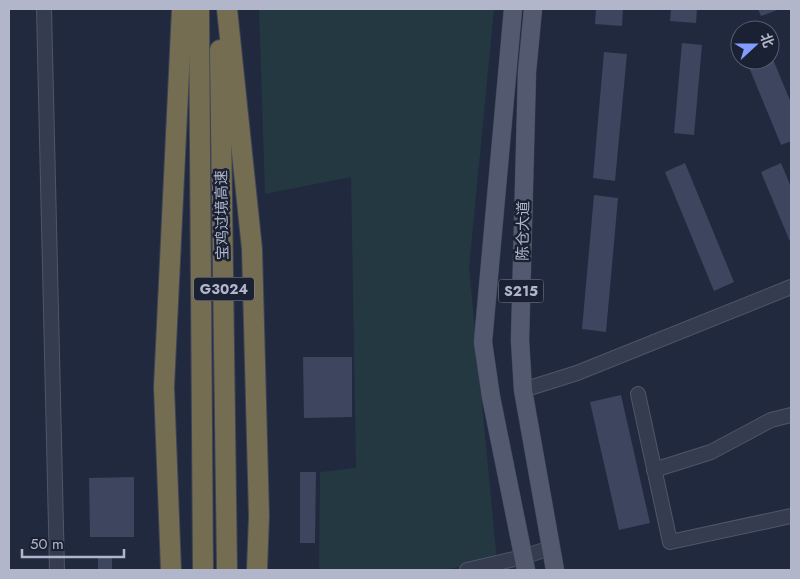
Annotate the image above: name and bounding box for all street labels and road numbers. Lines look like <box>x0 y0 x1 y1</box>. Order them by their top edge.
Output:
street label: 宝鸡过境高速 <box>210 170 234 260</box>
street label: 陈仓大道 <box>511 201 535 261</box>
road number: G3024 <box>194 278 254 300</box>
road number: S215 <box>498 280 544 302</box>

